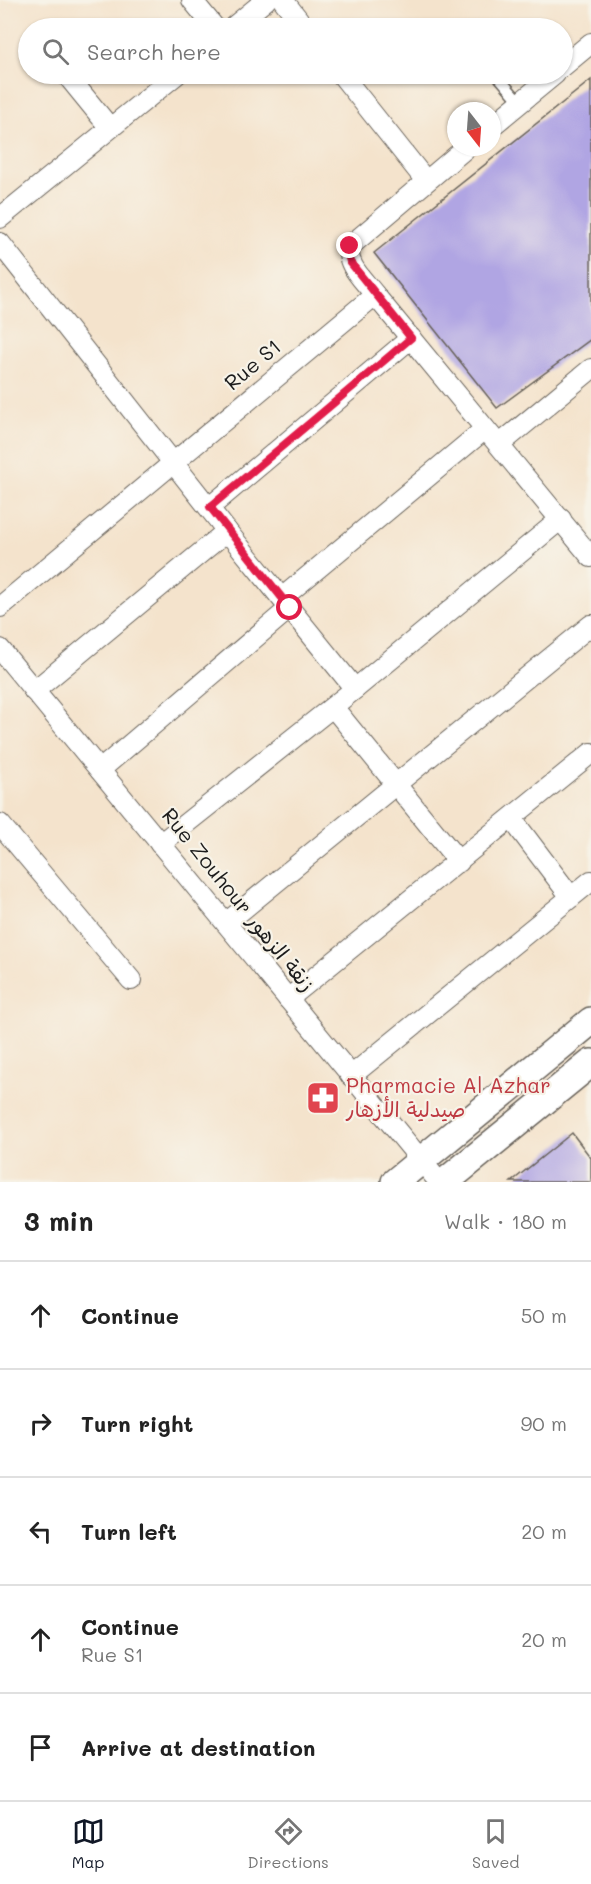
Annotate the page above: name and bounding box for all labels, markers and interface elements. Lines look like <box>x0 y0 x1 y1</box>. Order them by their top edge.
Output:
search box <box>18 18 573 84</box>
icon: search <box>39 35 72 68</box>
text: Search here <box>87 37 221 66</box>
north arrow <box>447 102 501 156</box>
route end <box>336 232 362 258</box>
street label: Rue S1 <box>218 332 286 395</box>
route start <box>276 594 302 620</box>
street label: Rue Zouhour زنقة الزهور <box>156 802 322 997</box>
place label: Pharmacie Al Azhar صيدلية الأزهار <box>345 1071 551 1122</box>
pharmacy icon: Pharmacie Al Azhar صيدلية الأزهار <box>305 1080 341 1116</box>
text: 3 min <box>24 1204 93 1238</box>
text: Walk · 180 m <box>444 1208 567 1234</box>
icon: ahead <box>24 1299 57 1332</box>
text: Continue <box>81 1301 179 1330</box>
text: 50 m <box>521 1302 567 1328</box>
icon: right <box>24 1407 57 1440</box>
text: Turn right <box>81 1409 193 1438</box>
text: 90 m <box>521 1410 567 1436</box>
icon: left <box>24 1515 57 1548</box>
text: Turn left <box>81 1517 177 1546</box>
text: 20 m <box>521 1518 567 1544</box>
text: Continue <box>81 1612 179 1641</box>
icon: ahead <box>24 1623 57 1656</box>
text: 20 m <box>521 1626 567 1652</box>
text: Rue S1 <box>81 1641 144 1667</box>
icon: arrive <box>24 1731 57 1764</box>
text: Arrive at destination <box>81 1733 316 1762</box>
tab: Map <box>72 1815 105 1872</box>
tab: Directions <box>248 1815 329 1872</box>
tab: Saved <box>472 1815 519 1872</box>

